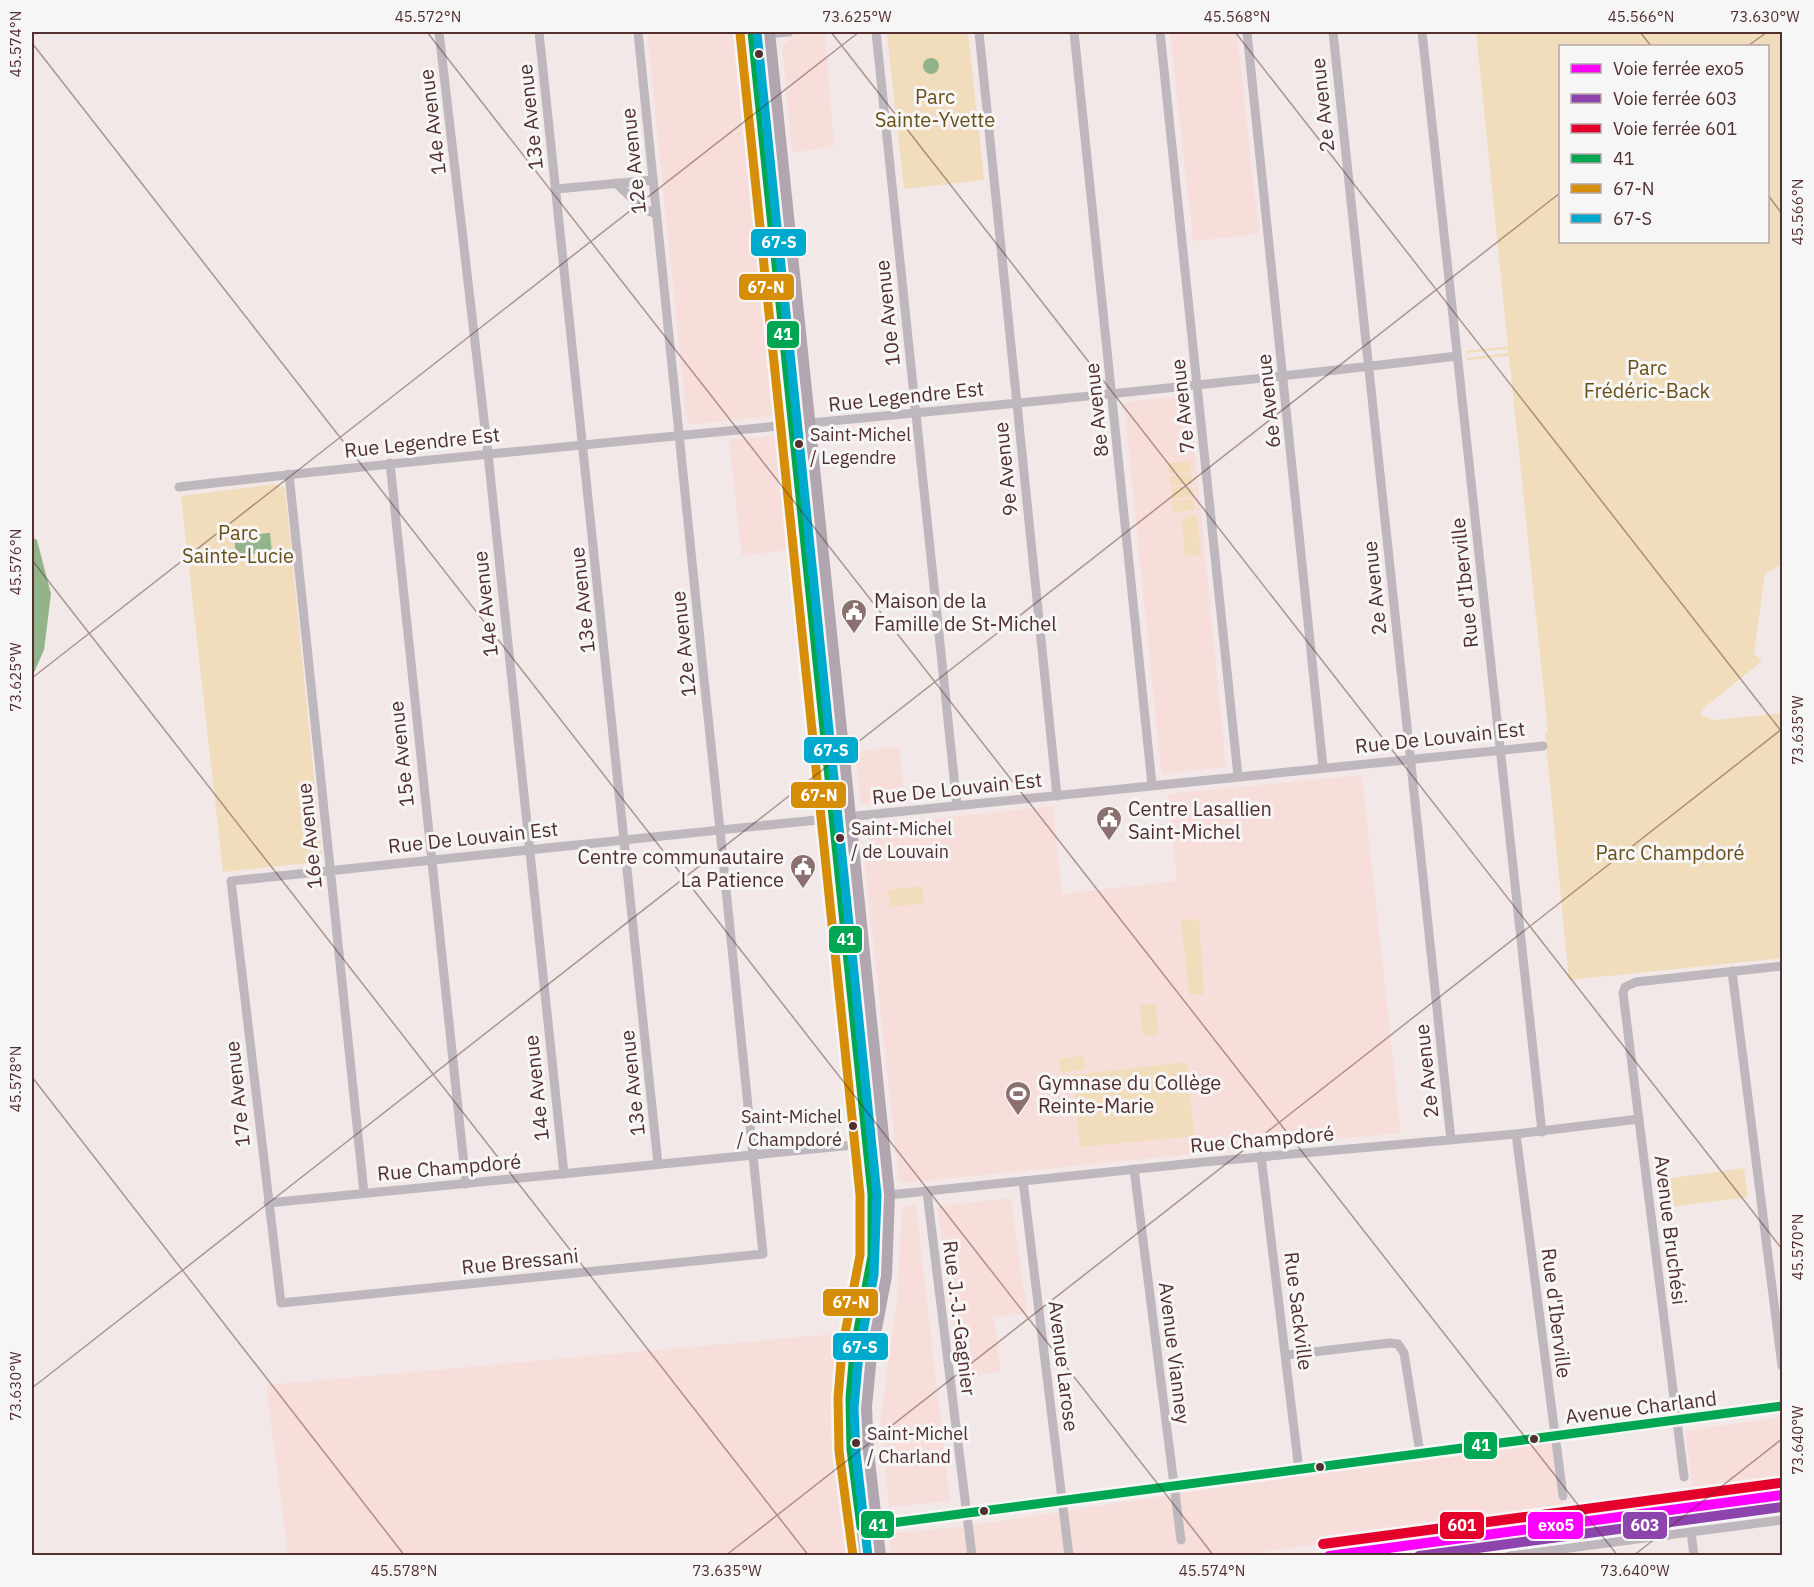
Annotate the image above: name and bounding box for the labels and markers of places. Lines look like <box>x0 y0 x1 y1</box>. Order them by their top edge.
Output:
unlabelled marker <box>753 48 765 60</box>
place label: Saint-Michel / Legendre <box>810 423 911 469</box>
marker: Saint-Michel / Legendre <box>793 438 805 450</box>
place label: Maison de la Famille de St-Michel <box>874 587 1057 637</box>
public building icon: Maison de la Famille de St-Michel <box>839 597 869 635</box>
place label: Centre Lasallien Saint-Michel <box>1128 795 1272 845</box>
public building icon: Centre Lasallien Saint-Michel <box>1094 804 1124 842</box>
place label: Saint-Michel / de Louvain <box>851 817 952 863</box>
marker: Saint-Michel / de Louvain <box>834 832 846 844</box>
place label: Centre communautaire La Patience <box>578 843 784 893</box>
public building icon: Centre communautaire La Patience <box>788 852 818 890</box>
place label: Gymnase du Collège Reinte-Marie <box>1038 1069 1221 1119</box>
sports icon: Gymnase du Collège Reinte-Marie <box>1003 1079 1033 1117</box>
place label: Saint-Michel / Champdoré <box>737 1105 842 1151</box>
marker: Saint-Michel / Champdoré <box>847 1120 859 1132</box>
place label: Saint-Michel / Charland <box>867 1422 968 1468</box>
unlabelled marker <box>1528 1433 1540 1445</box>
marker: Saint-Michel / Charland <box>850 1437 862 1449</box>
unlabelled marker <box>1314 1461 1326 1473</box>
unlabelled marker <box>978 1505 990 1517</box>

